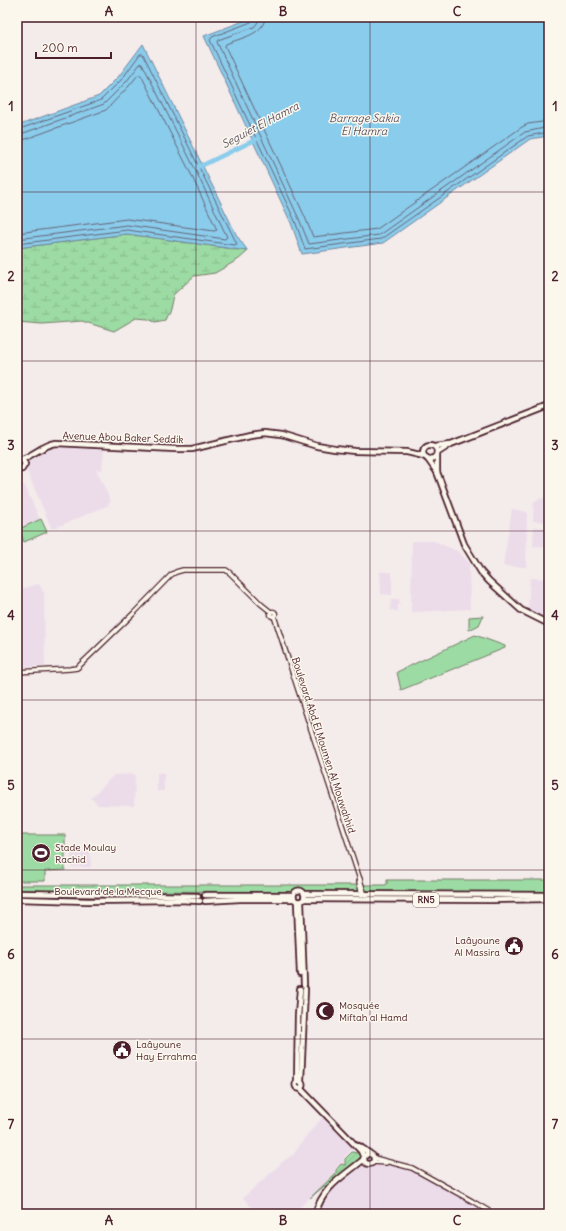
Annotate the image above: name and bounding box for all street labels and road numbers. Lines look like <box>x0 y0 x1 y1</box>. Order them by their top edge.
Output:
street label: Avenue Abou Baker Seddik <box>62 429 184 446</box>
street label: Boulevard Abd El Moumen Al Mouwahhid <box>289 655 358 835</box>
street label: Boulevard de la Mecque <box>54 885 162 898</box>
road number: RN5 <box>413 893 439 907</box>

